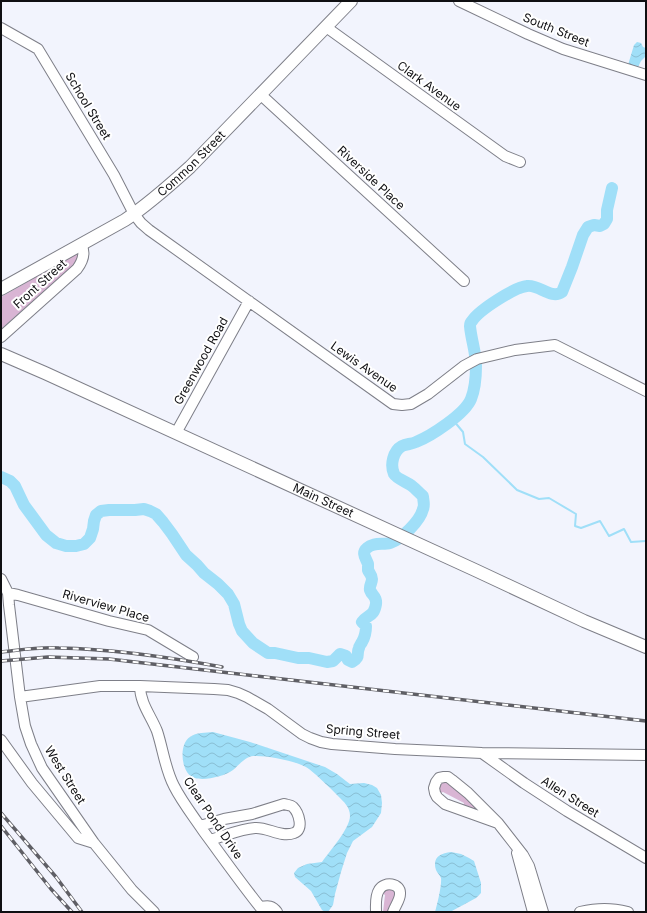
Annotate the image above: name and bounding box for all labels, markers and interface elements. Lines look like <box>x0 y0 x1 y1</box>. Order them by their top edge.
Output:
street label: South Street <box>521 9 592 50</box>
street label: Clark Avenue <box>394 57 464 114</box>
street label: School Street <box>62 69 115 142</box>
street label: Common Street <box>154 127 228 200</box>
street label: Riverside Place <box>334 143 408 213</box>
street label: Front Street <box>10 256 69 311</box>
street label: Greenwood Road <box>170 314 231 407</box>
street label: Lewis Avenue <box>328 338 401 395</box>
street label: Main Street <box>291 480 356 520</box>
street label: Riverview Place <box>61 586 151 625</box>
street label: Spring Street <box>325 721 401 742</box>
street label: West Street <box>42 743 89 807</box>
street label: Allen Street <box>539 773 602 820</box>
street label: Clear Pond Drive <box>180 774 246 862</box>

